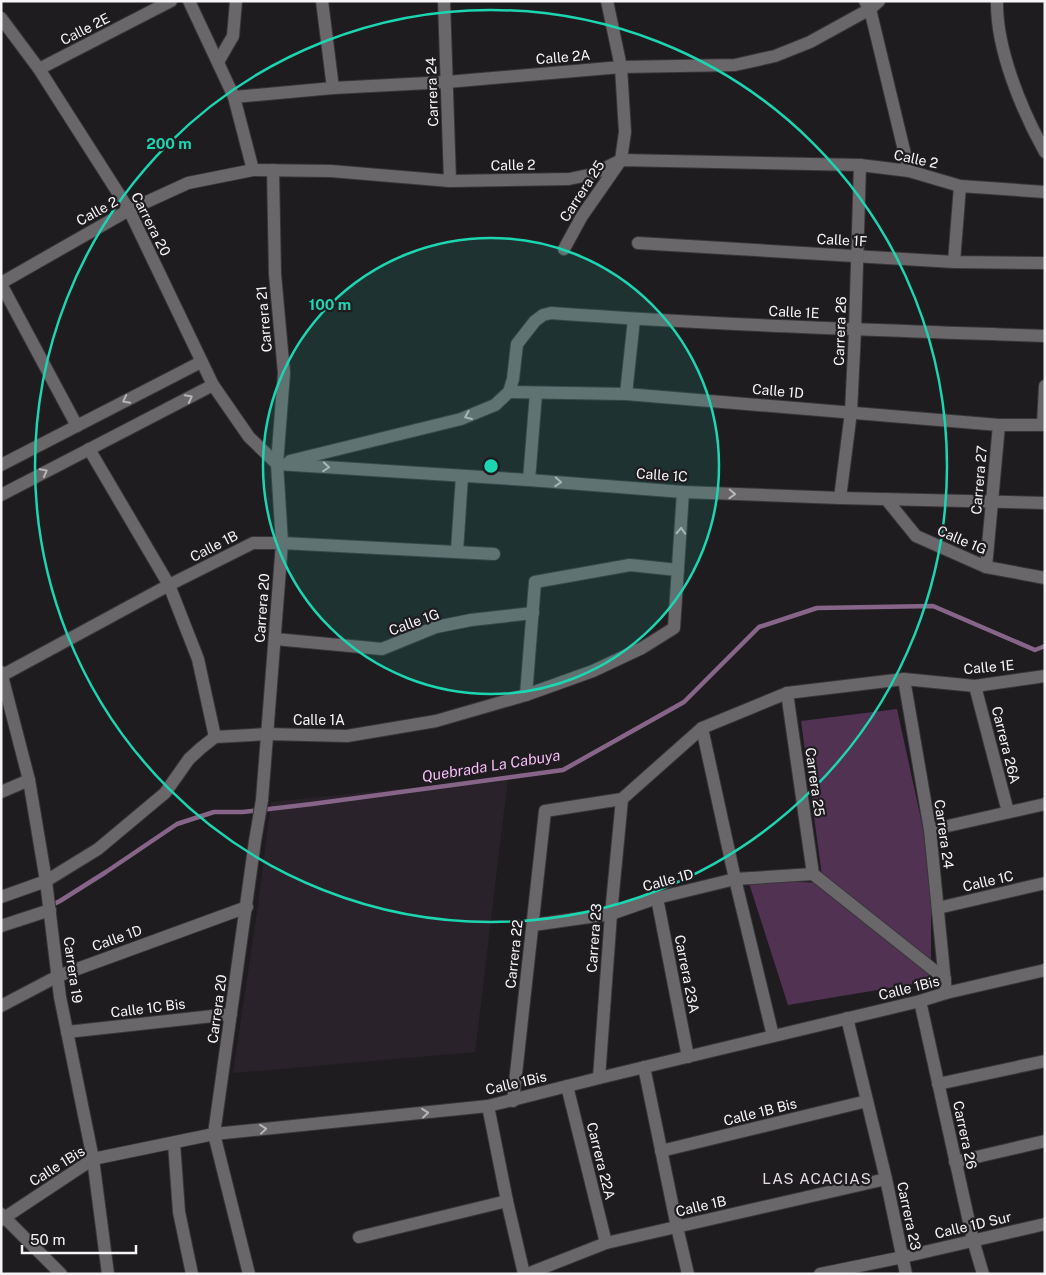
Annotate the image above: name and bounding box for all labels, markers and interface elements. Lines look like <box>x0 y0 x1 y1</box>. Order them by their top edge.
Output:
street label: Calle 2E <box>58 10 112 48</box>
street label: Calle 2A <box>535 47 591 67</box>
street label: Carrera 24 <box>423 57 441 127</box>
text: 200 m <box>146 135 192 152</box>
street label: Calle 2 <box>892 147 940 171</box>
street label: Calle 2 <box>490 157 536 173</box>
street label: Carrera 25 <box>556 157 608 225</box>
street label: Carrera 20 <box>128 189 174 259</box>
street label: Calle 2 <box>74 193 120 229</box>
street label: Calle 1F <box>816 231 868 249</box>
street label: Carrera 21 <box>253 285 275 353</box>
text: 100 m <box>309 296 351 313</box>
street label: Carrera 26 <box>831 296 849 366</box>
street label: Calle 1E <box>768 303 820 321</box>
street label: Calle 1D <box>751 381 805 401</box>
one-way arrow <box>123 394 132 404</box>
one-way arrow <box>184 394 193 404</box>
one-way arrow <box>464 410 473 421</box>
street label: Carrera 27 <box>968 445 990 515</box>
centre of rings <box>482 457 500 475</box>
one-way arrow <box>322 461 330 472</box>
street label: Calle 1C <box>636 465 688 485</box>
one-way arrow <box>39 468 48 478</box>
one-way arrow <box>554 477 562 488</box>
one-way arrow <box>728 488 736 499</box>
street label: Calle 1G <box>935 522 989 558</box>
street label: Calle 1B <box>187 527 241 565</box>
one-way arrow <box>675 527 686 535</box>
street label: Carrera 20 <box>252 573 272 643</box>
street label: Calle 1G <box>387 606 441 638</box>
street label: Calle 1E <box>963 657 1015 677</box>
street label: Carrera 26A <box>989 705 1023 786</box>
street label: Calle 1A <box>293 712 345 728</box>
water label: Quebrada La Cabuya <box>420 746 561 785</box>
street label: Carrera 25 <box>802 746 828 818</box>
street label: Carrera 24 <box>931 798 957 870</box>
street label: Calle 1D <box>641 866 695 894</box>
street label: Calle 1C <box>961 867 1015 895</box>
street label: Carrera 23 <box>584 903 604 973</box>
street label: Carrera 22 <box>502 919 526 989</box>
street label: Calle 1D <box>90 922 144 954</box>
street label: Carrera 23A <box>672 933 702 1015</box>
street label: Carrera 19 <box>60 936 86 1004</box>
street label: Calle 1Bis <box>877 973 941 1003</box>
street label: Carrera 20 <box>204 974 230 1044</box>
street label: Calle 1C Bis <box>110 995 186 1021</box>
street label: Calle 1Bis <box>484 1068 548 1098</box>
street label: Calle 1B Bis <box>722 1095 798 1129</box>
street label: Carrera 26 <box>950 1099 980 1171</box>
one-way arrow <box>421 1108 429 1119</box>
street label: Carrera 22A <box>584 1121 618 1201</box>
one-way arrow <box>259 1124 267 1135</box>
street label: Calle 1Bis <box>26 1143 88 1189</box>
district label: LAS ACACIAS <box>762 1170 872 1187</box>
street label: Carrera 23 <box>894 1180 924 1252</box>
street label: Calle 1B <box>674 1192 728 1220</box>
street label: Calle 1D Sur <box>933 1208 1013 1242</box>
scale bar <box>22 1222 136 1254</box>
text: 50 m <box>30 1231 65 1248</box>

